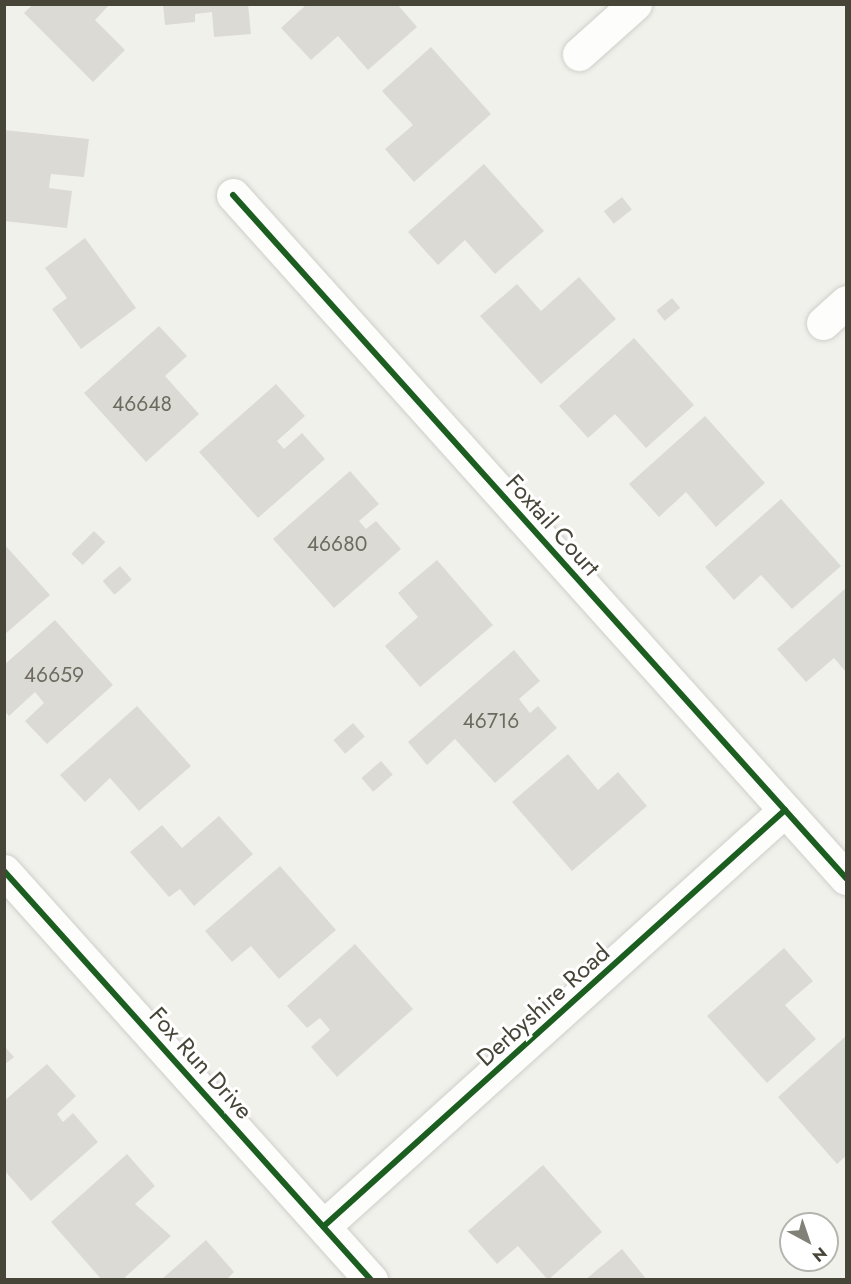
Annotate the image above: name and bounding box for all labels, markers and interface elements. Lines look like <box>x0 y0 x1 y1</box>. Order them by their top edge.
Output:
house number: 46648 <box>112 391 172 417</box>
street label: Foxtail Court <box>500 468 606 582</box>
house number: 46680 <box>307 531 367 557</box>
house number: 46659 <box>24 662 84 688</box>
house number: 46716 <box>463 708 519 734</box>
street label: Derbyshire Road <box>471 938 615 1072</box>
street label: Fox Run Drive <box>143 1001 259 1125</box>
north arrow <box>779 1212 839 1272</box>
text: N <box>807 1242 832 1268</box>

